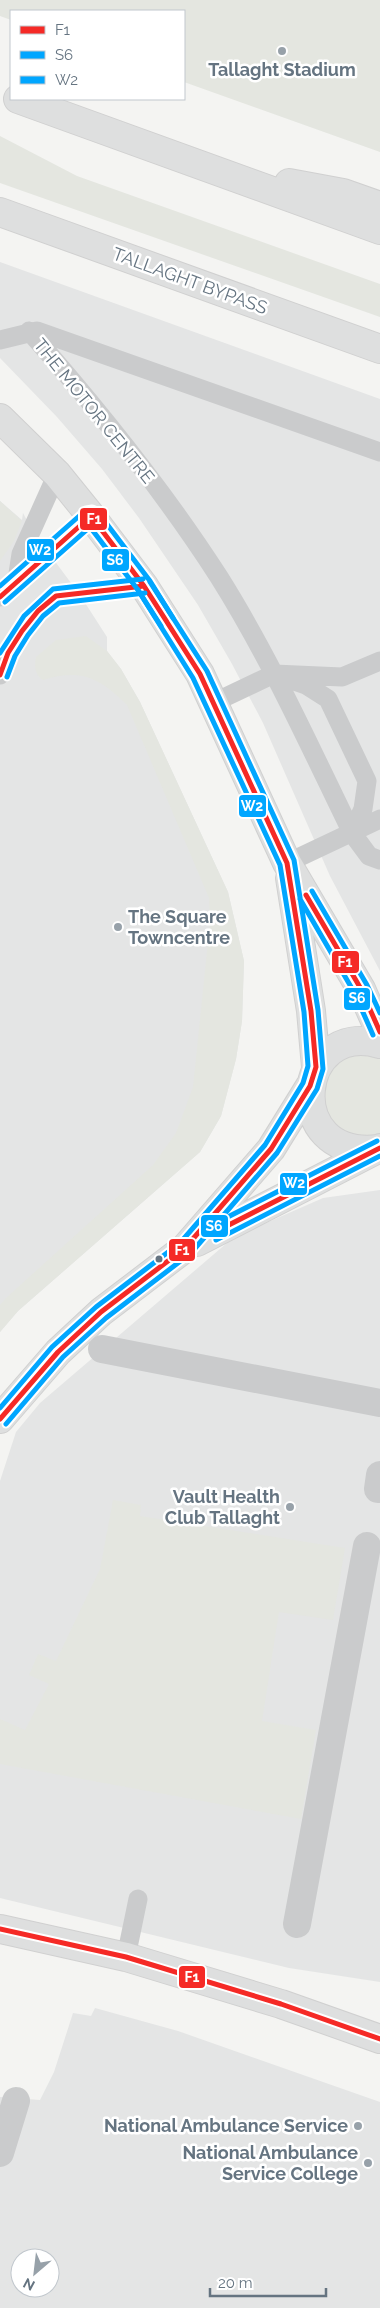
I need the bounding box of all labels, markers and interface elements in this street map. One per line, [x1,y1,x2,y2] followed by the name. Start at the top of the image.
[10,10,185,100] legend
[55,21,71,39] text: F1
[276,45,288,57] marker: Tallaght Stadium
[55,46,73,64] text: S6
[208,59,356,80] place label: Tallaght Stadium
[55,71,78,89] text: W2
[110,243,270,318] street label: TALLAGHT BYPASS
[30,334,159,487] street label: THE MOTOR CENTRE
[79,507,108,531] line badge: F1
[87,511,102,527] text: F1
[26,538,55,562] line badge: W2
[29,542,51,558] text: W2
[101,548,130,572] line badge: S6
[106,552,124,568] text: S6
[238,794,267,818] line badge: W2
[241,798,263,814] text: W2
[128,906,230,948] place label: The Square Towncentre
[112,921,124,933] marker: The Square Towncentre
[331,950,360,974] line badge: F1
[338,954,353,970] text: F1
[343,987,371,1011] line badge: S6
[348,990,366,1006] text: S6
[279,1172,308,1196] line badge: W2
[283,1175,305,1191] text: W2
[200,1214,229,1238] line badge: S6
[205,1218,223,1234] text: S6
[168,1238,196,1262] line badge: F1
[175,1242,190,1258] text: F1
[154,1254,164,1264] unlabelled marker
[165,1486,280,1528] place label: Vault Health Club Tallaght
[284,1501,296,1513] marker: Vault Health Club Tallaght
[178,1965,206,1989] line badge: F1
[185,1969,200,1985] text: F1
[104,2115,348,2136] place label: National Ambulance Service
[352,2120,364,2132] marker: National Ambulance Service
[182,2142,358,2184] place label: National Ambulance Service College
[362,2157,374,2169] marker: National Ambulance Service College
[10,2248,60,2298] north arrow
[210,2266,326,2298] scale bar
[218,2274,253,2292] text: 20 m
[20,2275,37,2294] text: N

